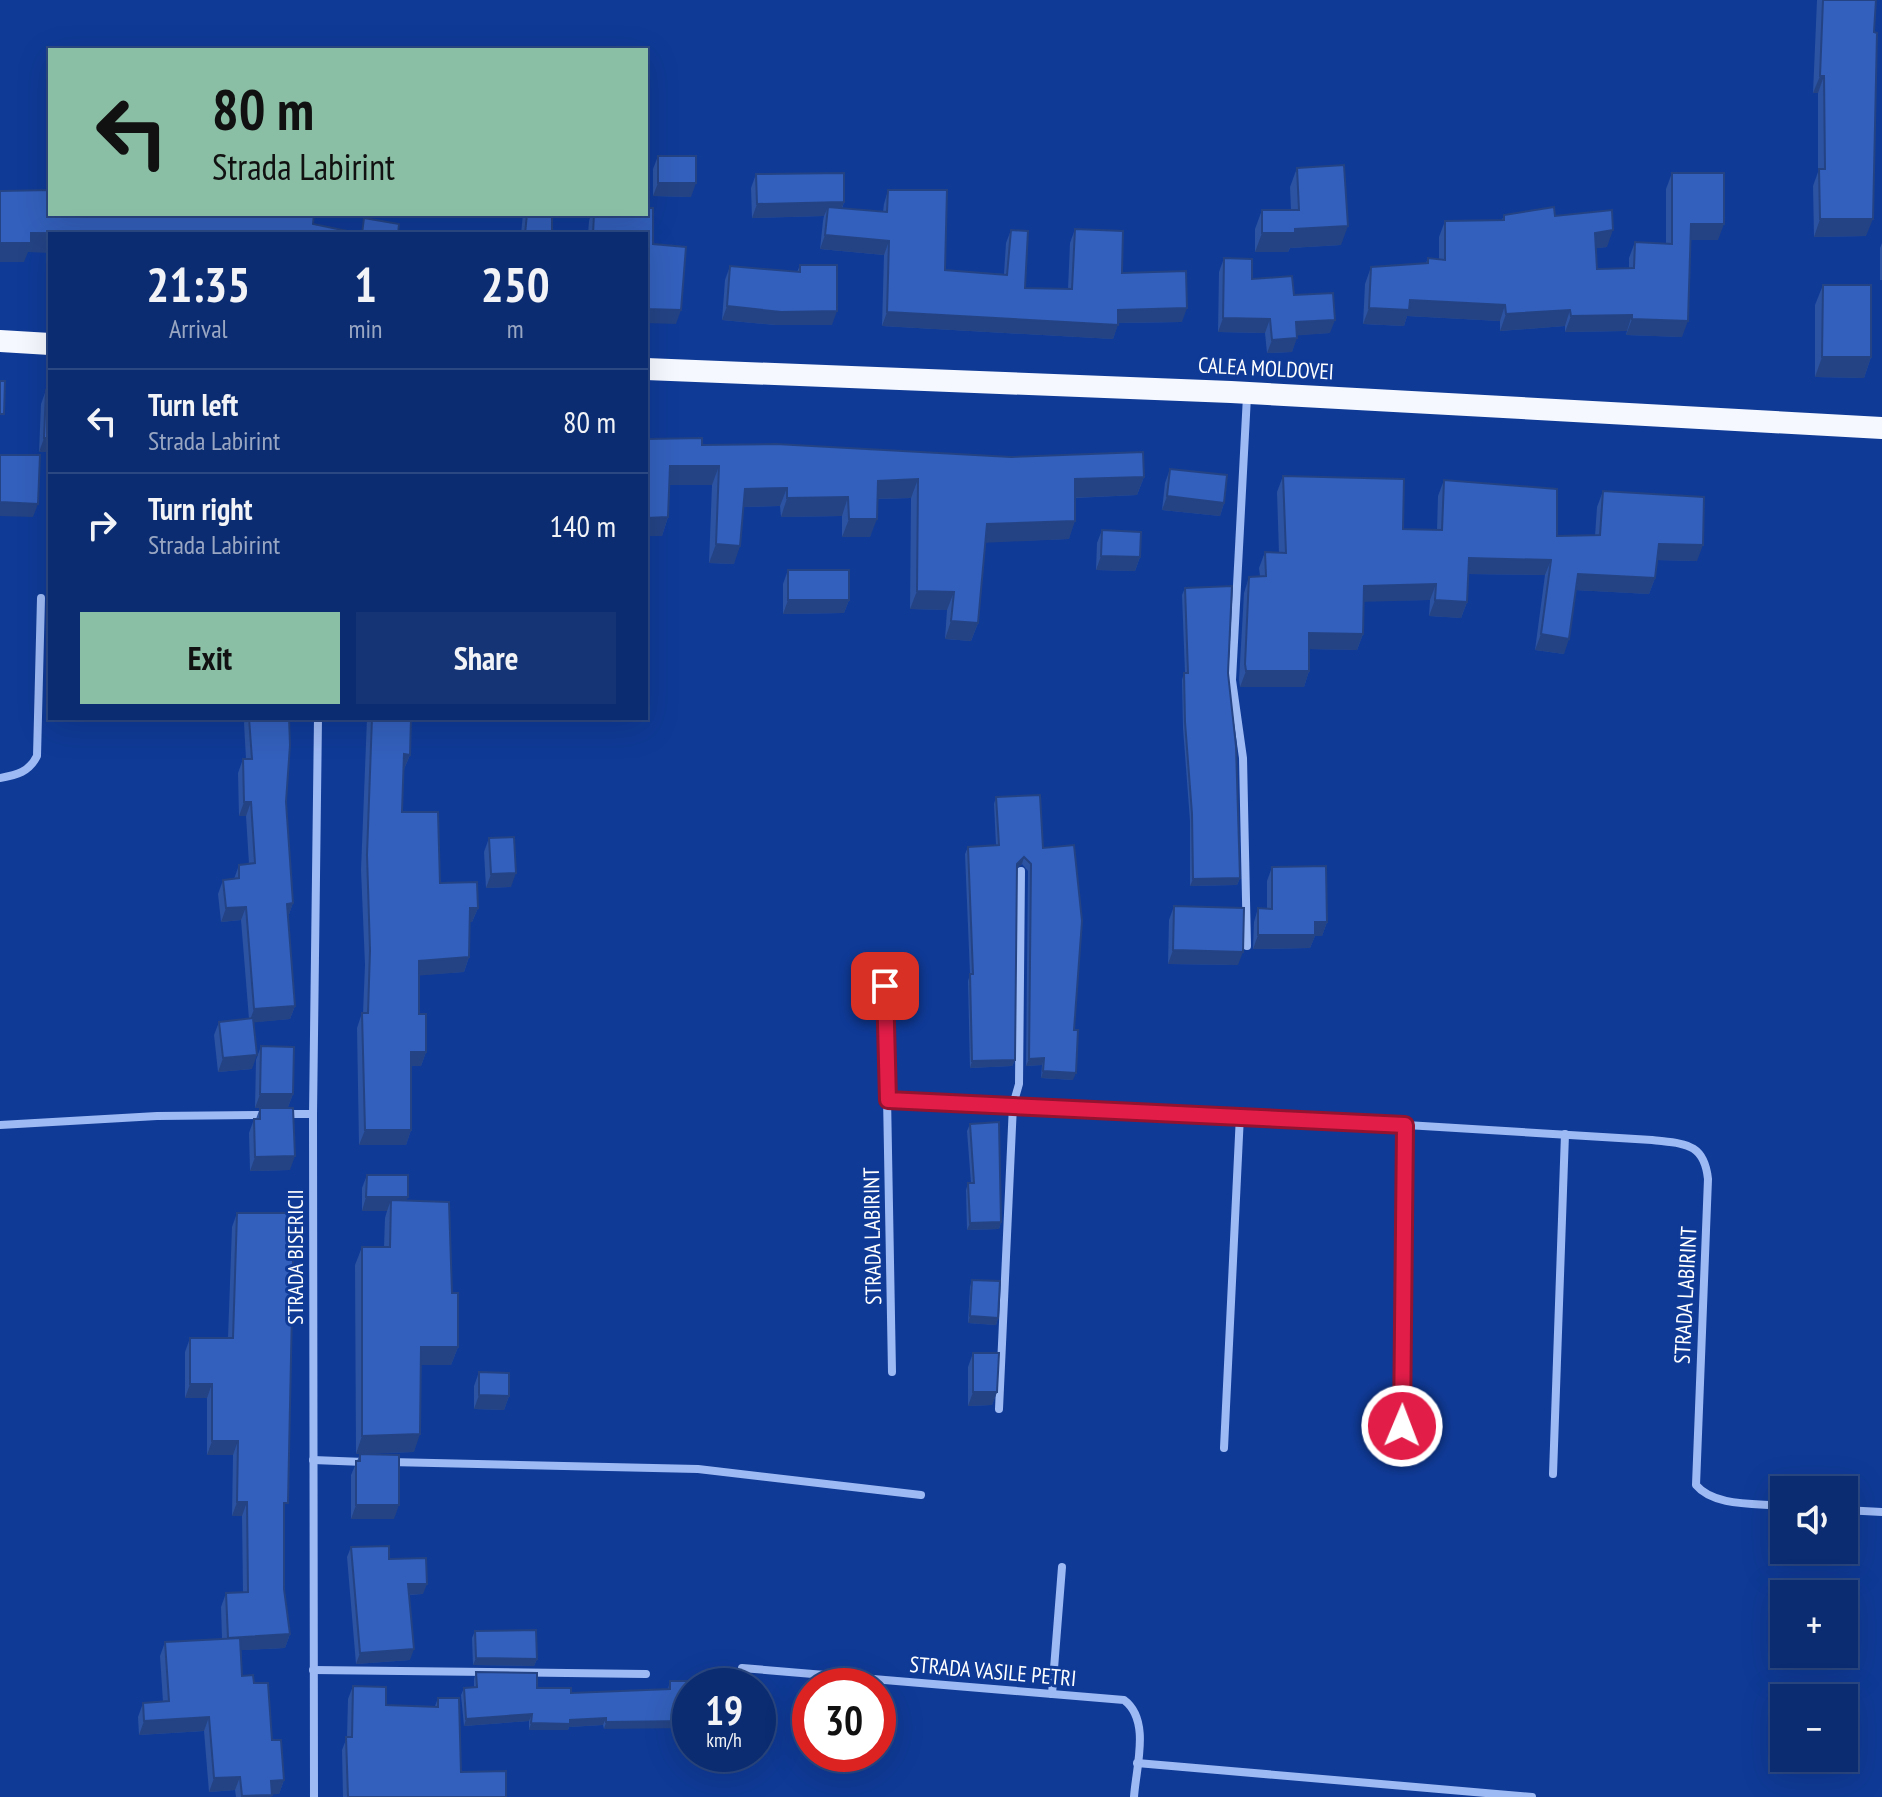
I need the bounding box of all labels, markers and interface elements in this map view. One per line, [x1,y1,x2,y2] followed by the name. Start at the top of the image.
[212,73,314,145] text: 80 m
[80,80,184,184] icon: left
[212,143,395,190] text: Strada Labirint
[146,253,250,315] text: 21:35
[354,253,377,315] text: 1
[481,253,550,315] text: 250
[169,312,228,345] text: Arrival
[348,312,382,345] text: min
[507,312,524,345] text: m
[1197,350,1335,386] street label: CALEA MOLDOVEI
[148,385,238,424] text: Turn left
[80,399,124,443] icon: left
[563,402,616,441] text: 80 m
[148,424,280,457] text: Strada Labirint
[148,489,252,528] text: Turn right
[80,503,124,547] icon: right
[550,506,616,545] text: 140 m
[148,528,280,561] text: Strada Labirint
[80,612,340,704] button: Exit
[356,612,616,704] button: Share
[851,952,919,1020] pin
[863,964,907,1008] icon: arrive
[857,1167,887,1305] street label: STRADA LABIRINT
[281,1189,309,1325] street label: STRADA BISERICII
[1667,1225,1703,1364] street label: STRADA LABIRINT
[1360,1384,1444,1468] position arrow
[1770,1476,1858,1772] map controls
[1770,1476,1858,1564] button: sound
[1770,1580,1858,1668] button: +
[909,1650,1077,1692] street label: STRADA VASILE PETRI
[792,1668,896,1772] speed limit sign: 30
[705,1684,743,1736] text: 19
[1770,1684,1858,1772] button: −
[706,1727,742,1753] text: km/h

